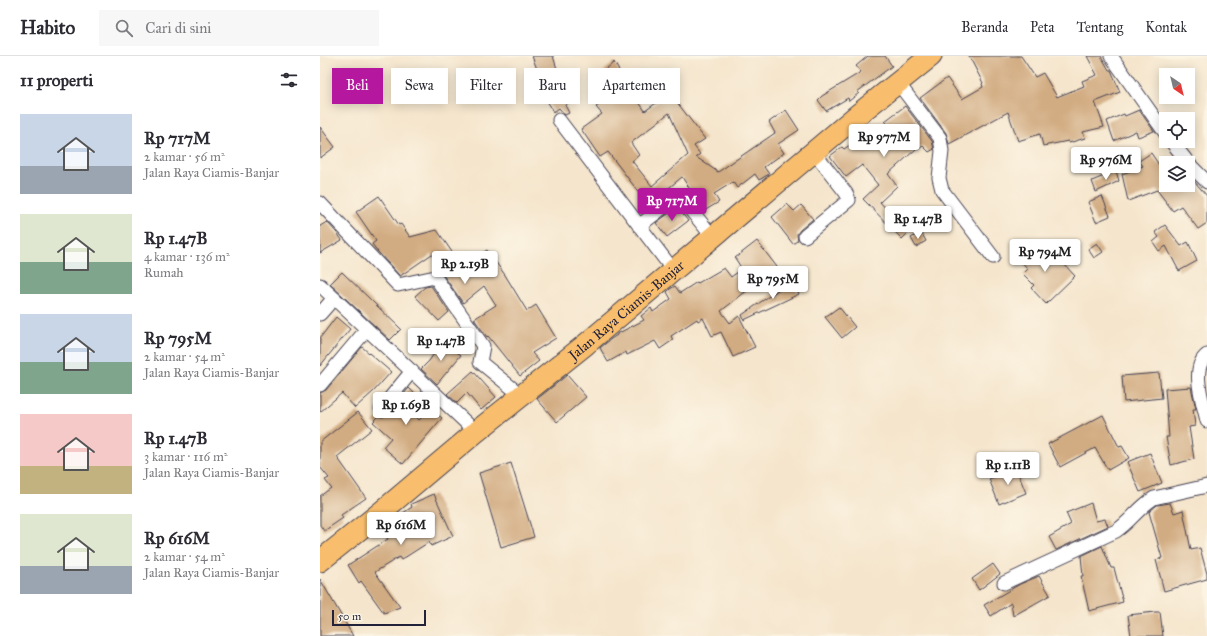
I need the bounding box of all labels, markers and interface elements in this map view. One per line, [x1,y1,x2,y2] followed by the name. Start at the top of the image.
[99,10,379,46] search box
[20,16,75,39] text: Habito
[113,17,135,39] icon: search
[145,19,211,37] text: Cari di sini
[961,19,1008,36] text: Beranda
[1030,19,1054,36] text: Peta
[1076,19,1123,36] text: Tentang
[1145,19,1187,36] text: Kontak
[332,68,383,104] chip: Beli
[391,68,448,104] chip: Sewa
[456,68,516,104] chip: Filter
[524,68,580,104] chip: Baru
[588,68,680,104] chip: Apartemen
[1159,68,1195,104] north arrow
[1159,68,1195,192] map controls
[278,69,300,91] icon: filters
[20,70,93,91] text: 11 properti
[1159,112,1195,148] button: locate
[847,124,921,158] pin: Rp 977M
[144,128,211,149] text: Rp 717M
[858,129,910,145] text: Rp 977M
[52,130,100,178] icon: home
[1069,147,1143,181] pin: Rp 976M
[144,149,225,165] text: 2 kamar · 56 m²
[1080,152,1132,168] text: Rp 976M
[1159,156,1195,192] button: layers
[144,165,279,181] text: Jalan Raya Ciamis-Banjar
[635,188,709,222] pin: Rp 717M
[647,193,697,209] text: Rp 717M
[877,206,959,240] pin: Rp 1.47B
[894,211,942,227] text: Rp 1.47B
[144,228,208,249] text: Rp 1.47B
[52,230,100,278] icon: home
[1008,239,1082,273] pin: Rp 794M
[1018,244,1072,260] text: Rp 794M
[144,249,230,265] text: 4 kamar · 136 m²
[424,251,506,285] pin: Rp 2.19B
[441,256,489,272] text: Rp 2.19B
[564,256,688,366] street label: Jalan Raya Ciamis-Banjar
[144,265,184,281] text: Rumah
[736,266,810,300] pin: Rp 795M
[747,271,799,287] text: Rp 795M
[144,328,212,349] text: Rp 795M
[400,328,482,362] pin: Rp 1.47B
[52,330,100,378] icon: home
[417,333,465,349] text: Rp 1.47B
[144,349,225,365] text: 2 kamar · 54 m²
[144,365,279,381] text: Jalan Raya Ciamis-Banjar
[365,392,447,426] pin: Rp 1.69B
[382,397,430,413] text: Rp 1.69B
[144,428,208,449] text: Rp 1.47B
[52,430,100,478] icon: home
[144,449,228,465] text: 3 kamar · 116 m²
[967,452,1049,486] pin: Rp 1.11B
[985,457,1031,473] text: Rp 1.11B
[144,465,279,481] text: Jalan Raya Ciamis-Banjar
[364,512,438,546] pin: Rp 616M
[376,517,426,533] text: Rp 616M
[144,528,210,549] text: Rp 616M
[52,530,100,578] icon: home
[144,549,225,565] text: 2 kamar · 54 m²
[144,565,279,581] text: Jalan Raya Ciamis-Banjar
[332,608,426,627] scale bar
[338,610,361,623] text: 50 m

